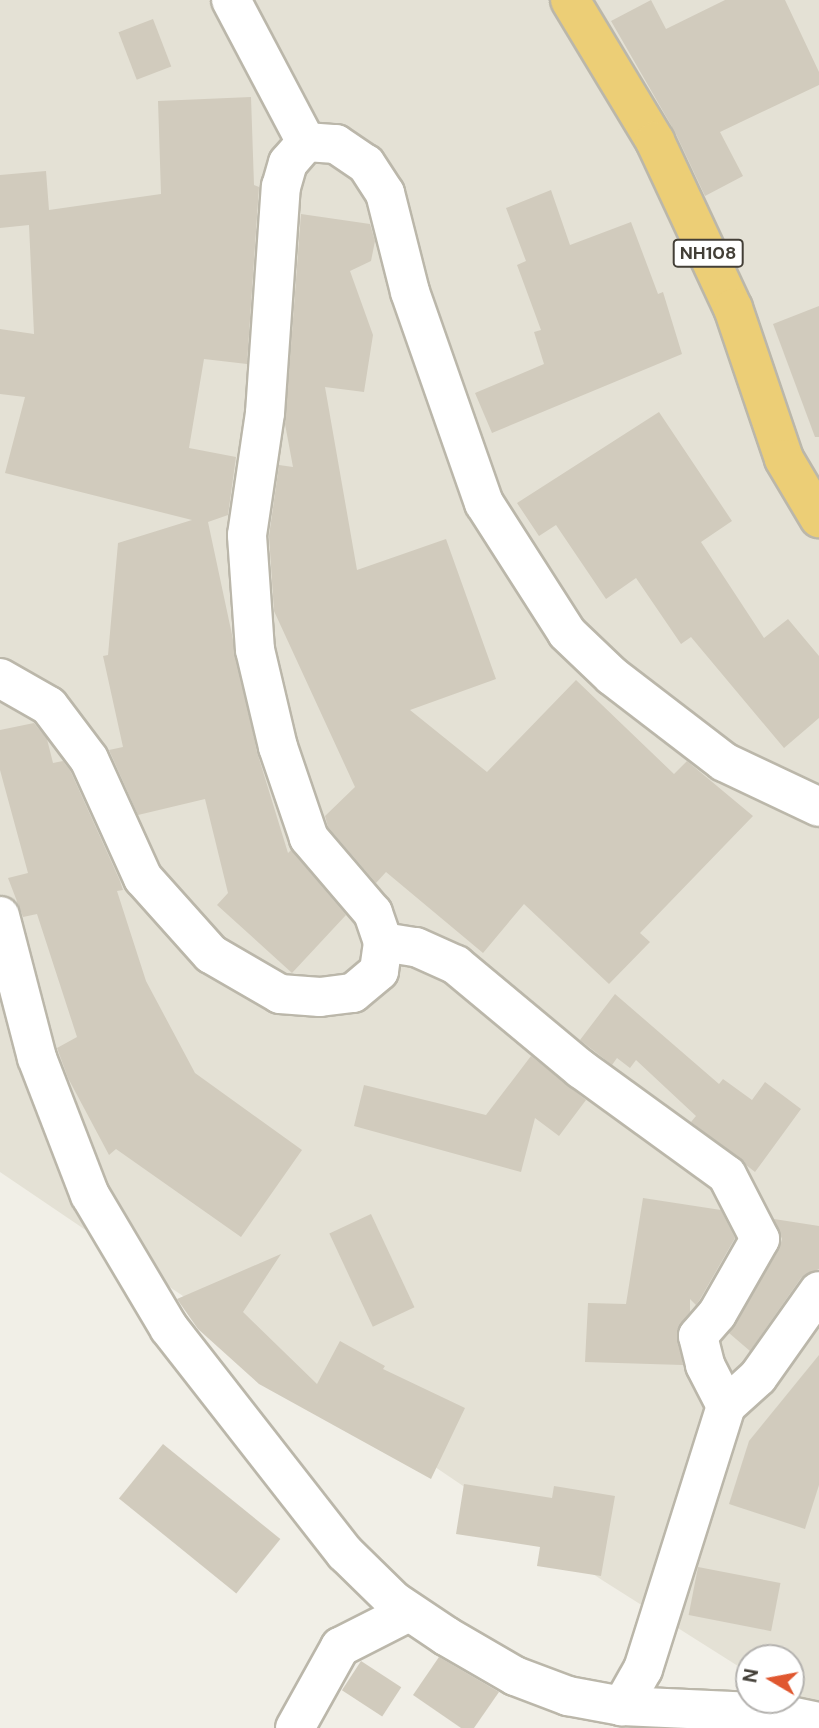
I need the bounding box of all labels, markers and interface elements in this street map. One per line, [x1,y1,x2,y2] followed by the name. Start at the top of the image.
[671,239,745,268] road number: NH108
[735,1644,805,1714] north arrow
[737,1667,764,1685] text: N

